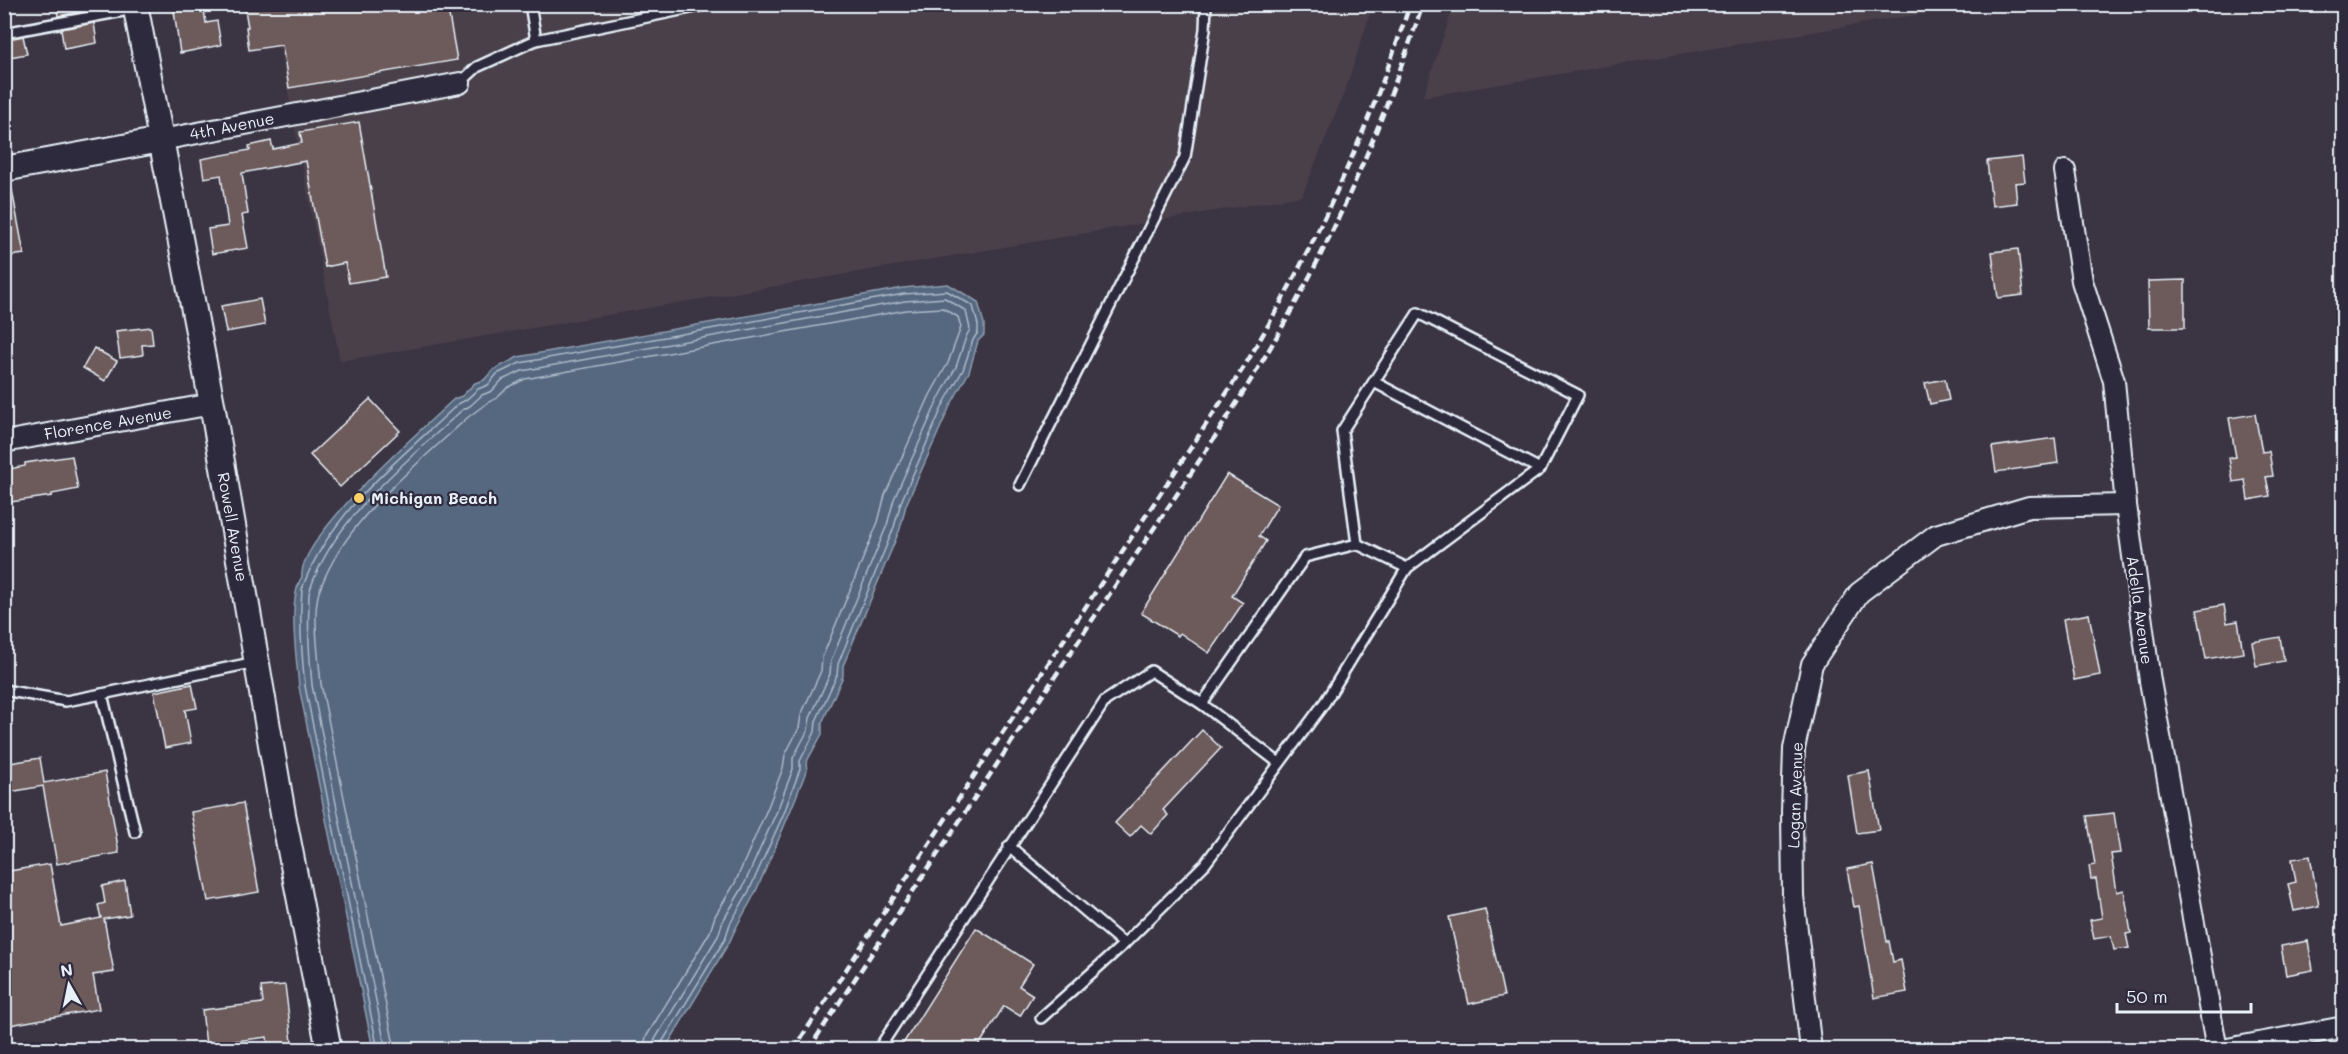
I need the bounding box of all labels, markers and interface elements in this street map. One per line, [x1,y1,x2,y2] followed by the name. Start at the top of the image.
[188,107,276,144] street label: 4th Avenue
[43,401,173,444] street label: Florence Avenue
[214,471,253,583] street label: Rowell Avenue
[371,487,497,508] place label: Michigan Beach
[352,491,366,505] marker: Michigan Beach
[2122,554,2159,666] street label: Adella Avenue
[1782,741,1807,849] street label: Logan Avenue
[39,955,99,1015] north arrow
[59,958,74,981] text: N
[2117,976,2250,1014] scale bar
[2126,984,2168,1008] text: 50 m

